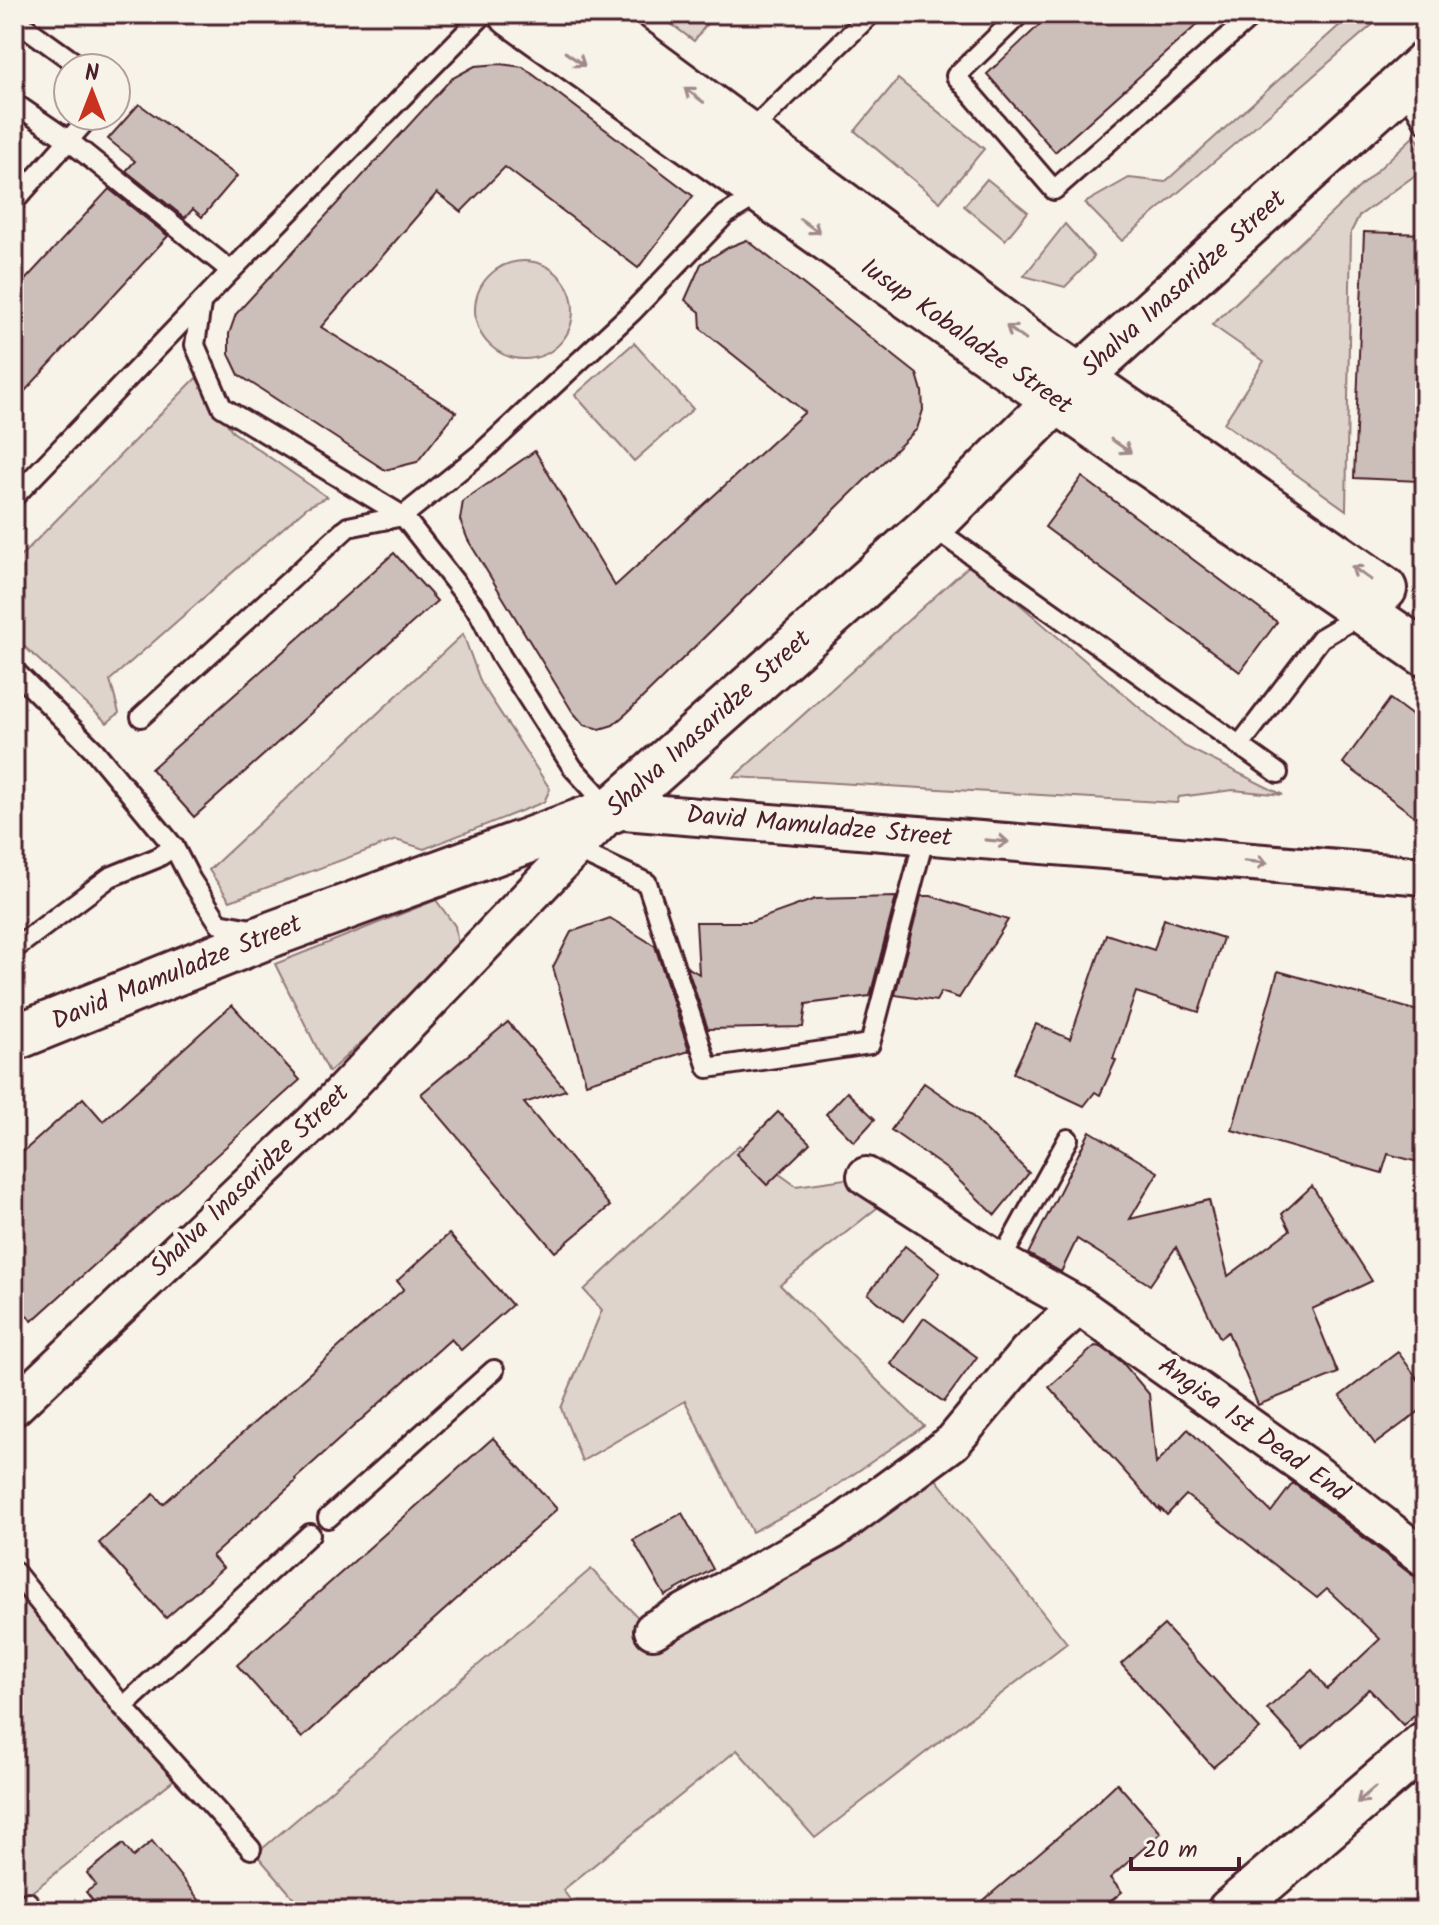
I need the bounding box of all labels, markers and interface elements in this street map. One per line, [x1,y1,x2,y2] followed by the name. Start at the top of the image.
[564,51,586,67] one-way arrow
[52,52,132,132] north arrow
[85,57,99,92] text: N
[684,87,706,103] one-way arrow
[1072,179,1297,388] street label: Shalva Inasaridze Street
[799,217,820,234] one-way arrow
[851,248,1082,427] street label: Iusup Kobaladze Street
[1006,324,1027,341] one-way arrow
[1110,438,1132,454] one-way arrow
[1351,565,1373,581] one-way arrow
[597,619,822,828] street label: Shalva Inasaridze Street
[684,794,954,860] street label: David Mamuladze Street
[983,834,1010,849] one-way arrow
[1242,855,1269,870] one-way arrow
[46,903,309,1042] street label: David Mamuladze Street
[140,1073,360,1288] street label: Shalva Inasaridze Street
[1149,1346,1358,1515] street label: Angisa 1st Dead End
[1356,1786,1376,1804] one-way arrow
[1131,1821,1239,1871] scale bar
[1143,1831,1198,1870] text: 20 m

